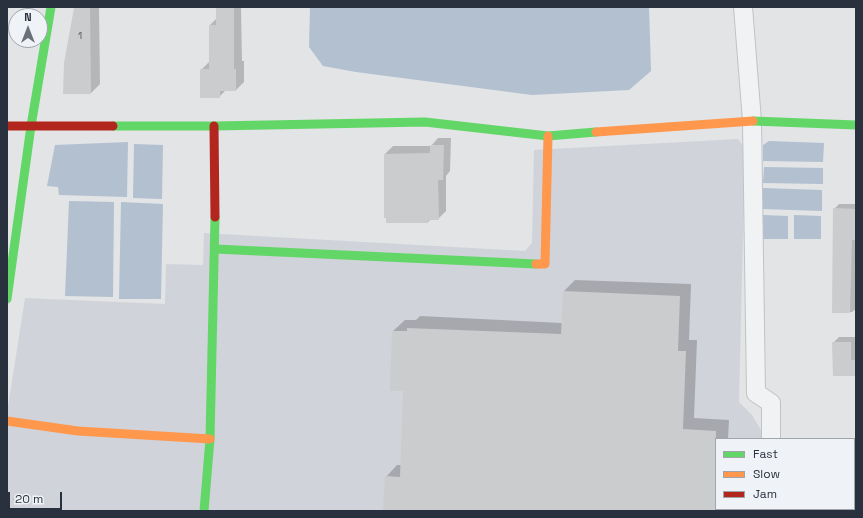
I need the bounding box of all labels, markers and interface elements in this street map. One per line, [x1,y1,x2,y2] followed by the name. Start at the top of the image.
[8,8,48,48] north arrow
[24,10,32,24] text: N
[78,30,82,42] house number: 1
[715,438,855,510] legend
[753,446,778,462] text: Fast
[753,466,780,482] text: Slow
[10,484,64,510] scale bar
[753,486,777,502] text: Jam
[15,491,43,507] text: 20 m

